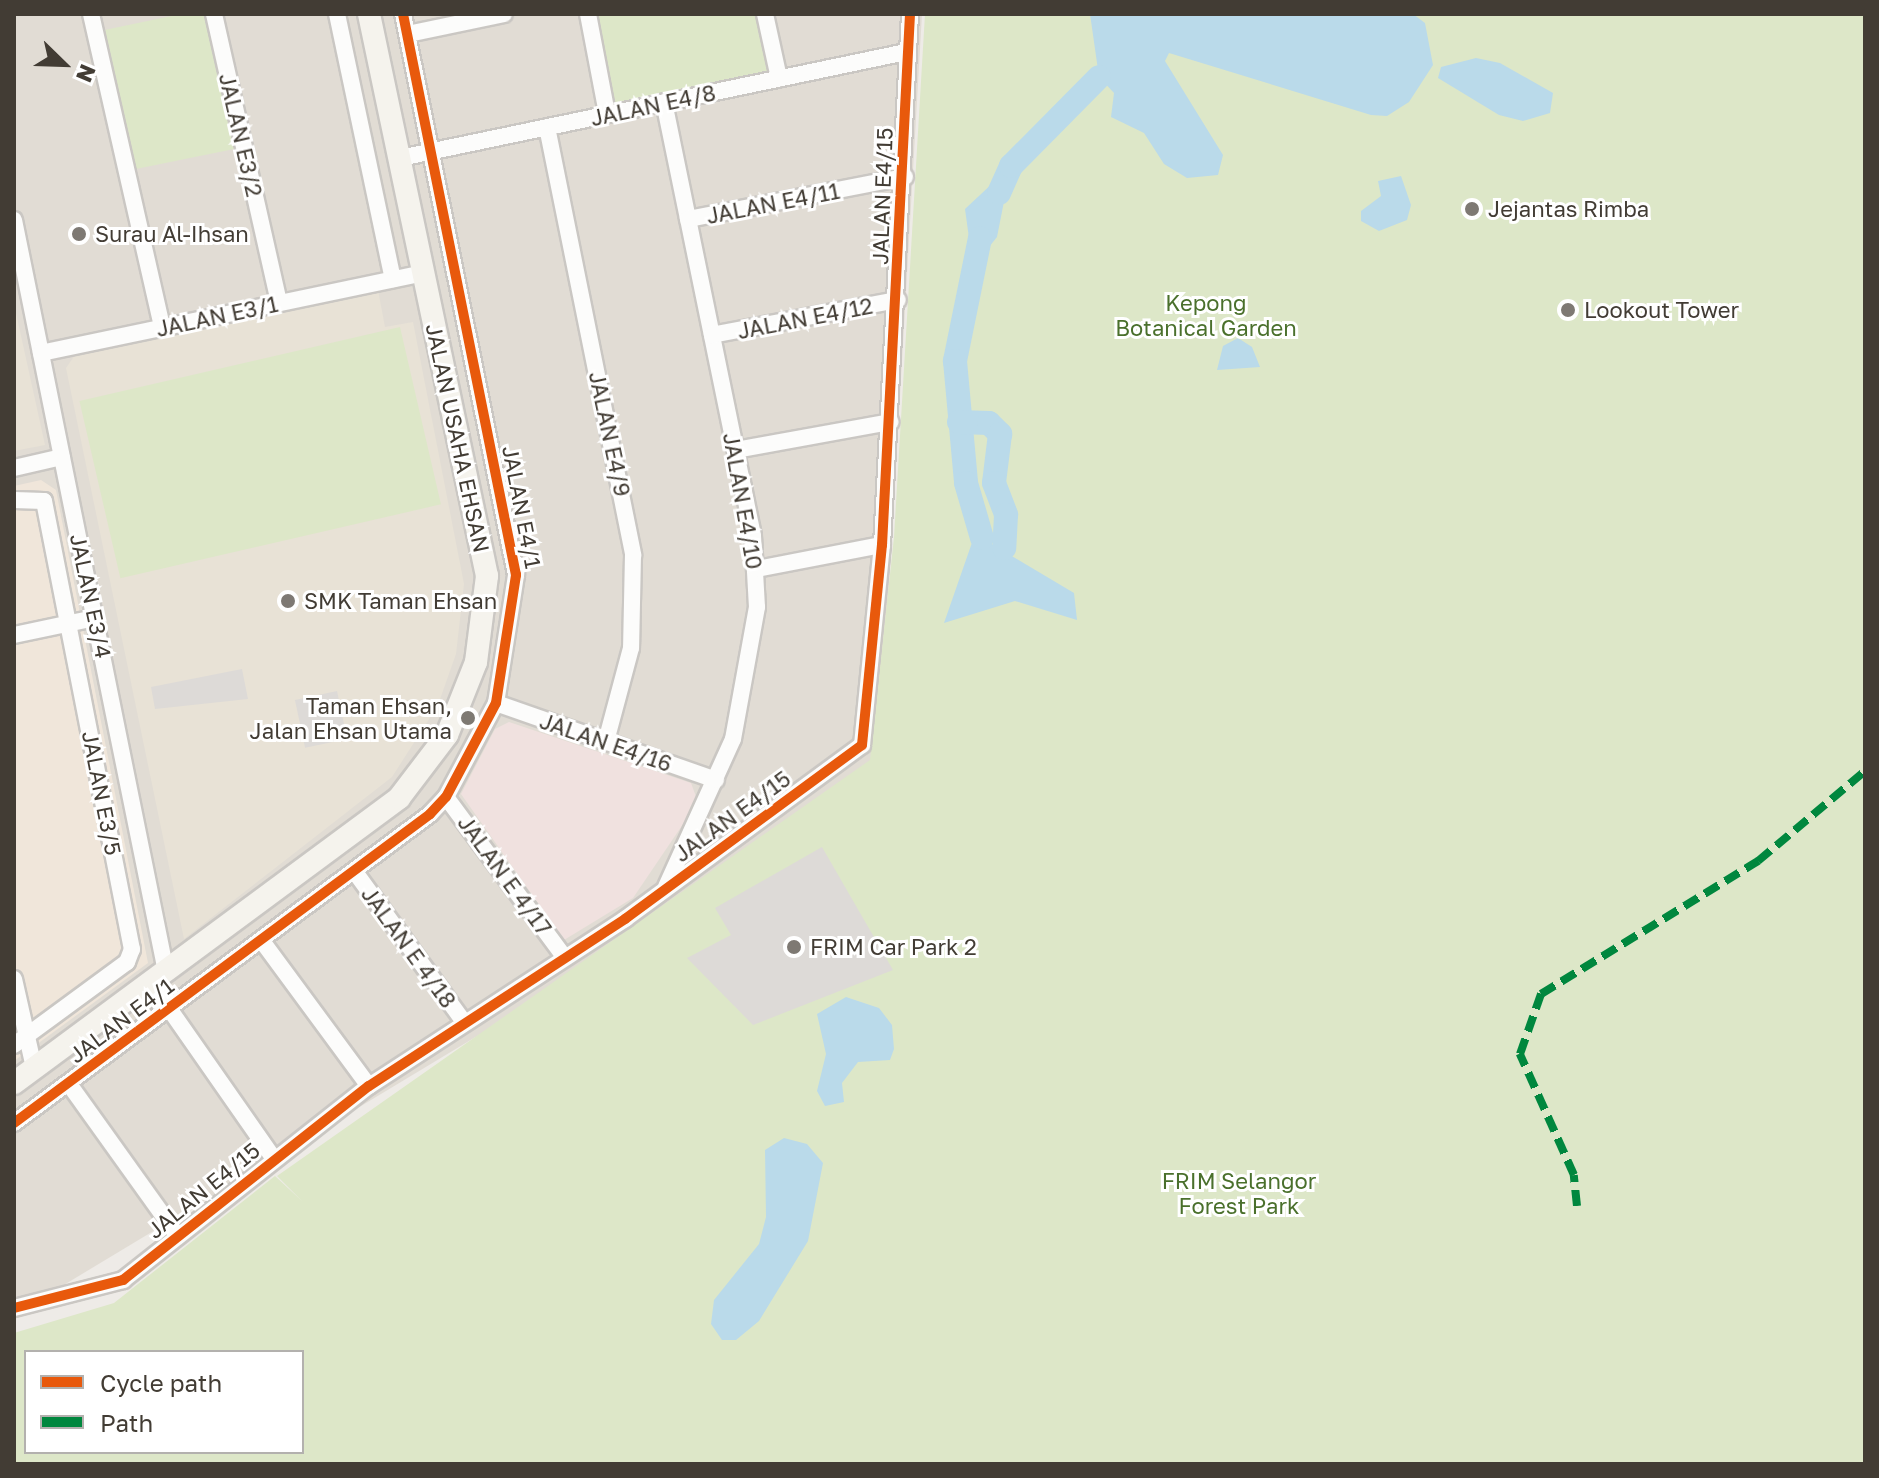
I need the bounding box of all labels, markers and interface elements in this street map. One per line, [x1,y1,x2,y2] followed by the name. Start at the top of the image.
[24,24,104,104] north arrow
[71,61,102,87] text: N
[214,71,268,199] street label: JALAN E3/2
[588,79,718,131] street label: JALAN E4/8
[866,127,898,265] street label: JALAN E4/15
[704,177,842,229] street label: JALAN E4/11
[1488,196,1649,222] place label: Jejantas Rimba
[1463,200,1481,218] marker: Jejantas Rimba
[95,221,249,247] place label: Surau Al-Ihsan
[70,225,88,243] marker: Surau Al-Ihsan
[1115,289,1297,340] park label: Kepong Botanical Garden
[154,290,280,342] street label: JALAN E3/1
[735,292,875,344] street label: JALAN E4/12
[1584,297,1739,323] place label: Lookout Tower
[1559,301,1577,319] marker: Lookout Tower
[421,321,495,555] street label: JALAN USAHA EHSAN
[584,369,636,499] street label: JALAN E4/9
[718,431,768,571] street label: JALAN E4/10
[497,443,547,571] street label: JALAN E4/1
[65,531,117,661] street label: JALAN E3/4
[304,588,497,614] place label: SMK Taman Ehsan
[279,592,297,610] marker: SMK Taman Ehsan
[250,692,452,744] place label: Taman Ehsan, Jalan Ehsan Utama
[537,707,675,777] street label: JALAN E4/16
[459,709,477,727] marker: Taman Ehsan, Jalan Ehsan Utama
[77,729,127,857] street label: JALAN E3/5
[669,765,795,867] street label: JALAN E4/15
[453,810,557,940] street label: JALAN E 4/17
[356,881,462,1013] street label: JALAN E 4/18
[810,934,977,960] place label: FRIM Car Park 2
[785,938,803,956] marker: FRIM Car Park 2
[63,972,179,1068] street label: JALAN E4/1
[141,1137,265,1243] street label: JALAN E4/15
[1162,1167,1316,1218] park label: FRIM Selangor Forest Park
[24,1350,304,1454] legend
[100,1368,222,1397] text: Cycle path
[100,1408,153,1437] text: Path

